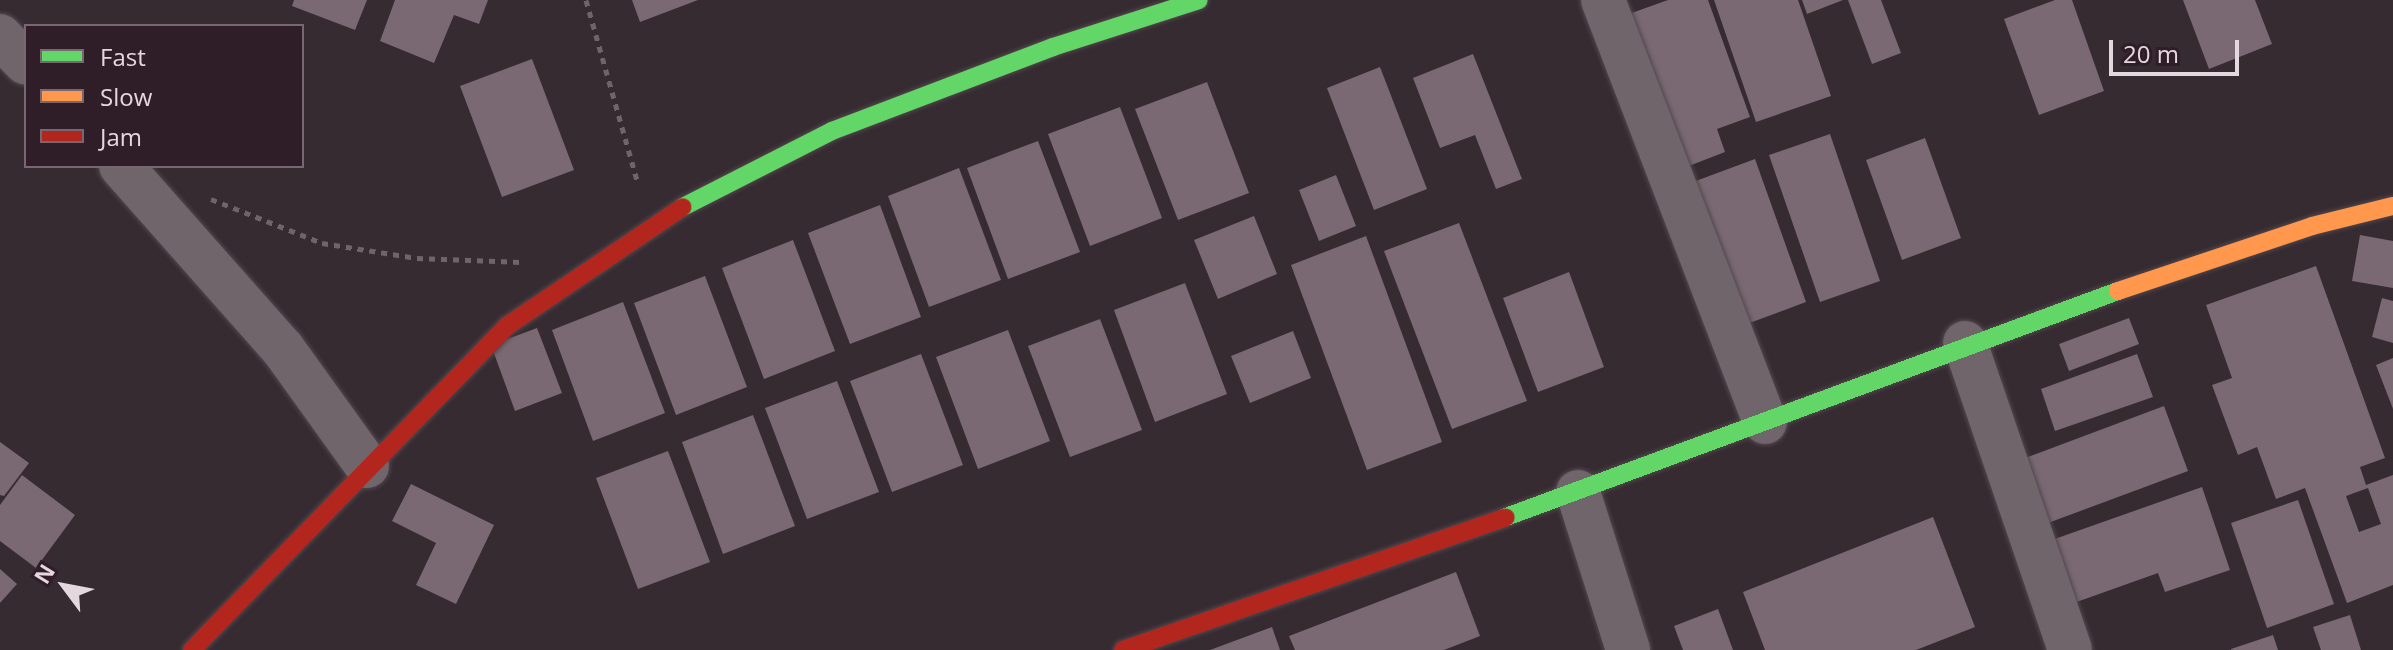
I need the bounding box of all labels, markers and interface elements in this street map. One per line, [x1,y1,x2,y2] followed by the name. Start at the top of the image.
[24,24,304,168] legend
[2113,24,2243,74] scale bar
[2123,37,2179,70] text: 20 m
[100,40,146,73] text: Fast
[100,80,152,113] text: Slow
[100,120,142,153] text: Jam
[24,546,104,626] north arrow
[26,558,61,589] text: N

